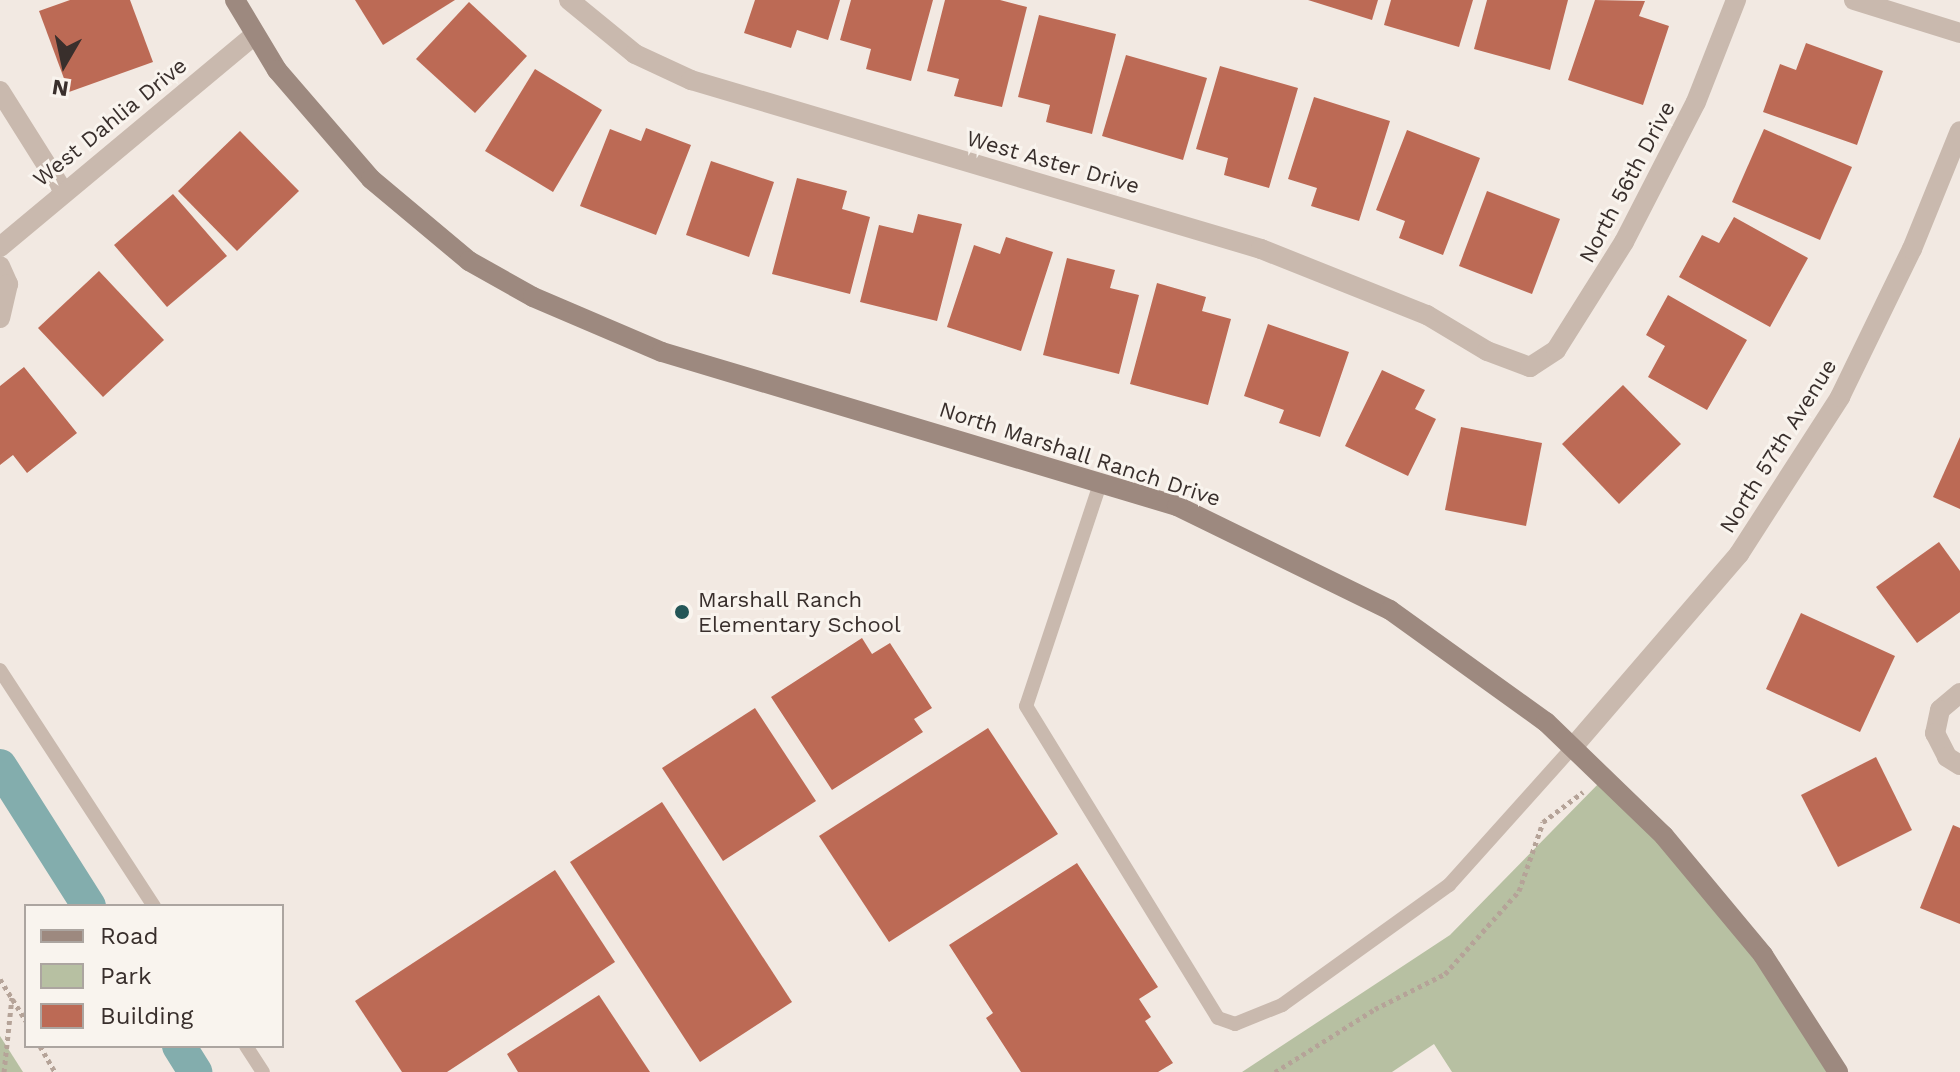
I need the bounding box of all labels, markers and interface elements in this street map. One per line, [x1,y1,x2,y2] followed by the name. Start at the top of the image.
[24,24,104,104] north arrow
[28,52,192,192] street label: West Dahlia Drive
[50,75,70,102] text: N
[1573,97,1681,267] street label: North 56th Drive
[963,124,1143,200] street label: West Aster Drive
[1714,354,1842,538] street label: North 57th Avenue
[936,396,1224,512] street label: North Marshall Ranch Drive
[698,586,901,638] place label: Marshall Ranch Elementary School
[673,603,691,621] marker: Marshall Ranch Elementary School
[24,904,284,1048] legend
[100,922,159,950] text: Road
[100,962,152,990] text: Park
[100,1002,193,1030] text: Building

